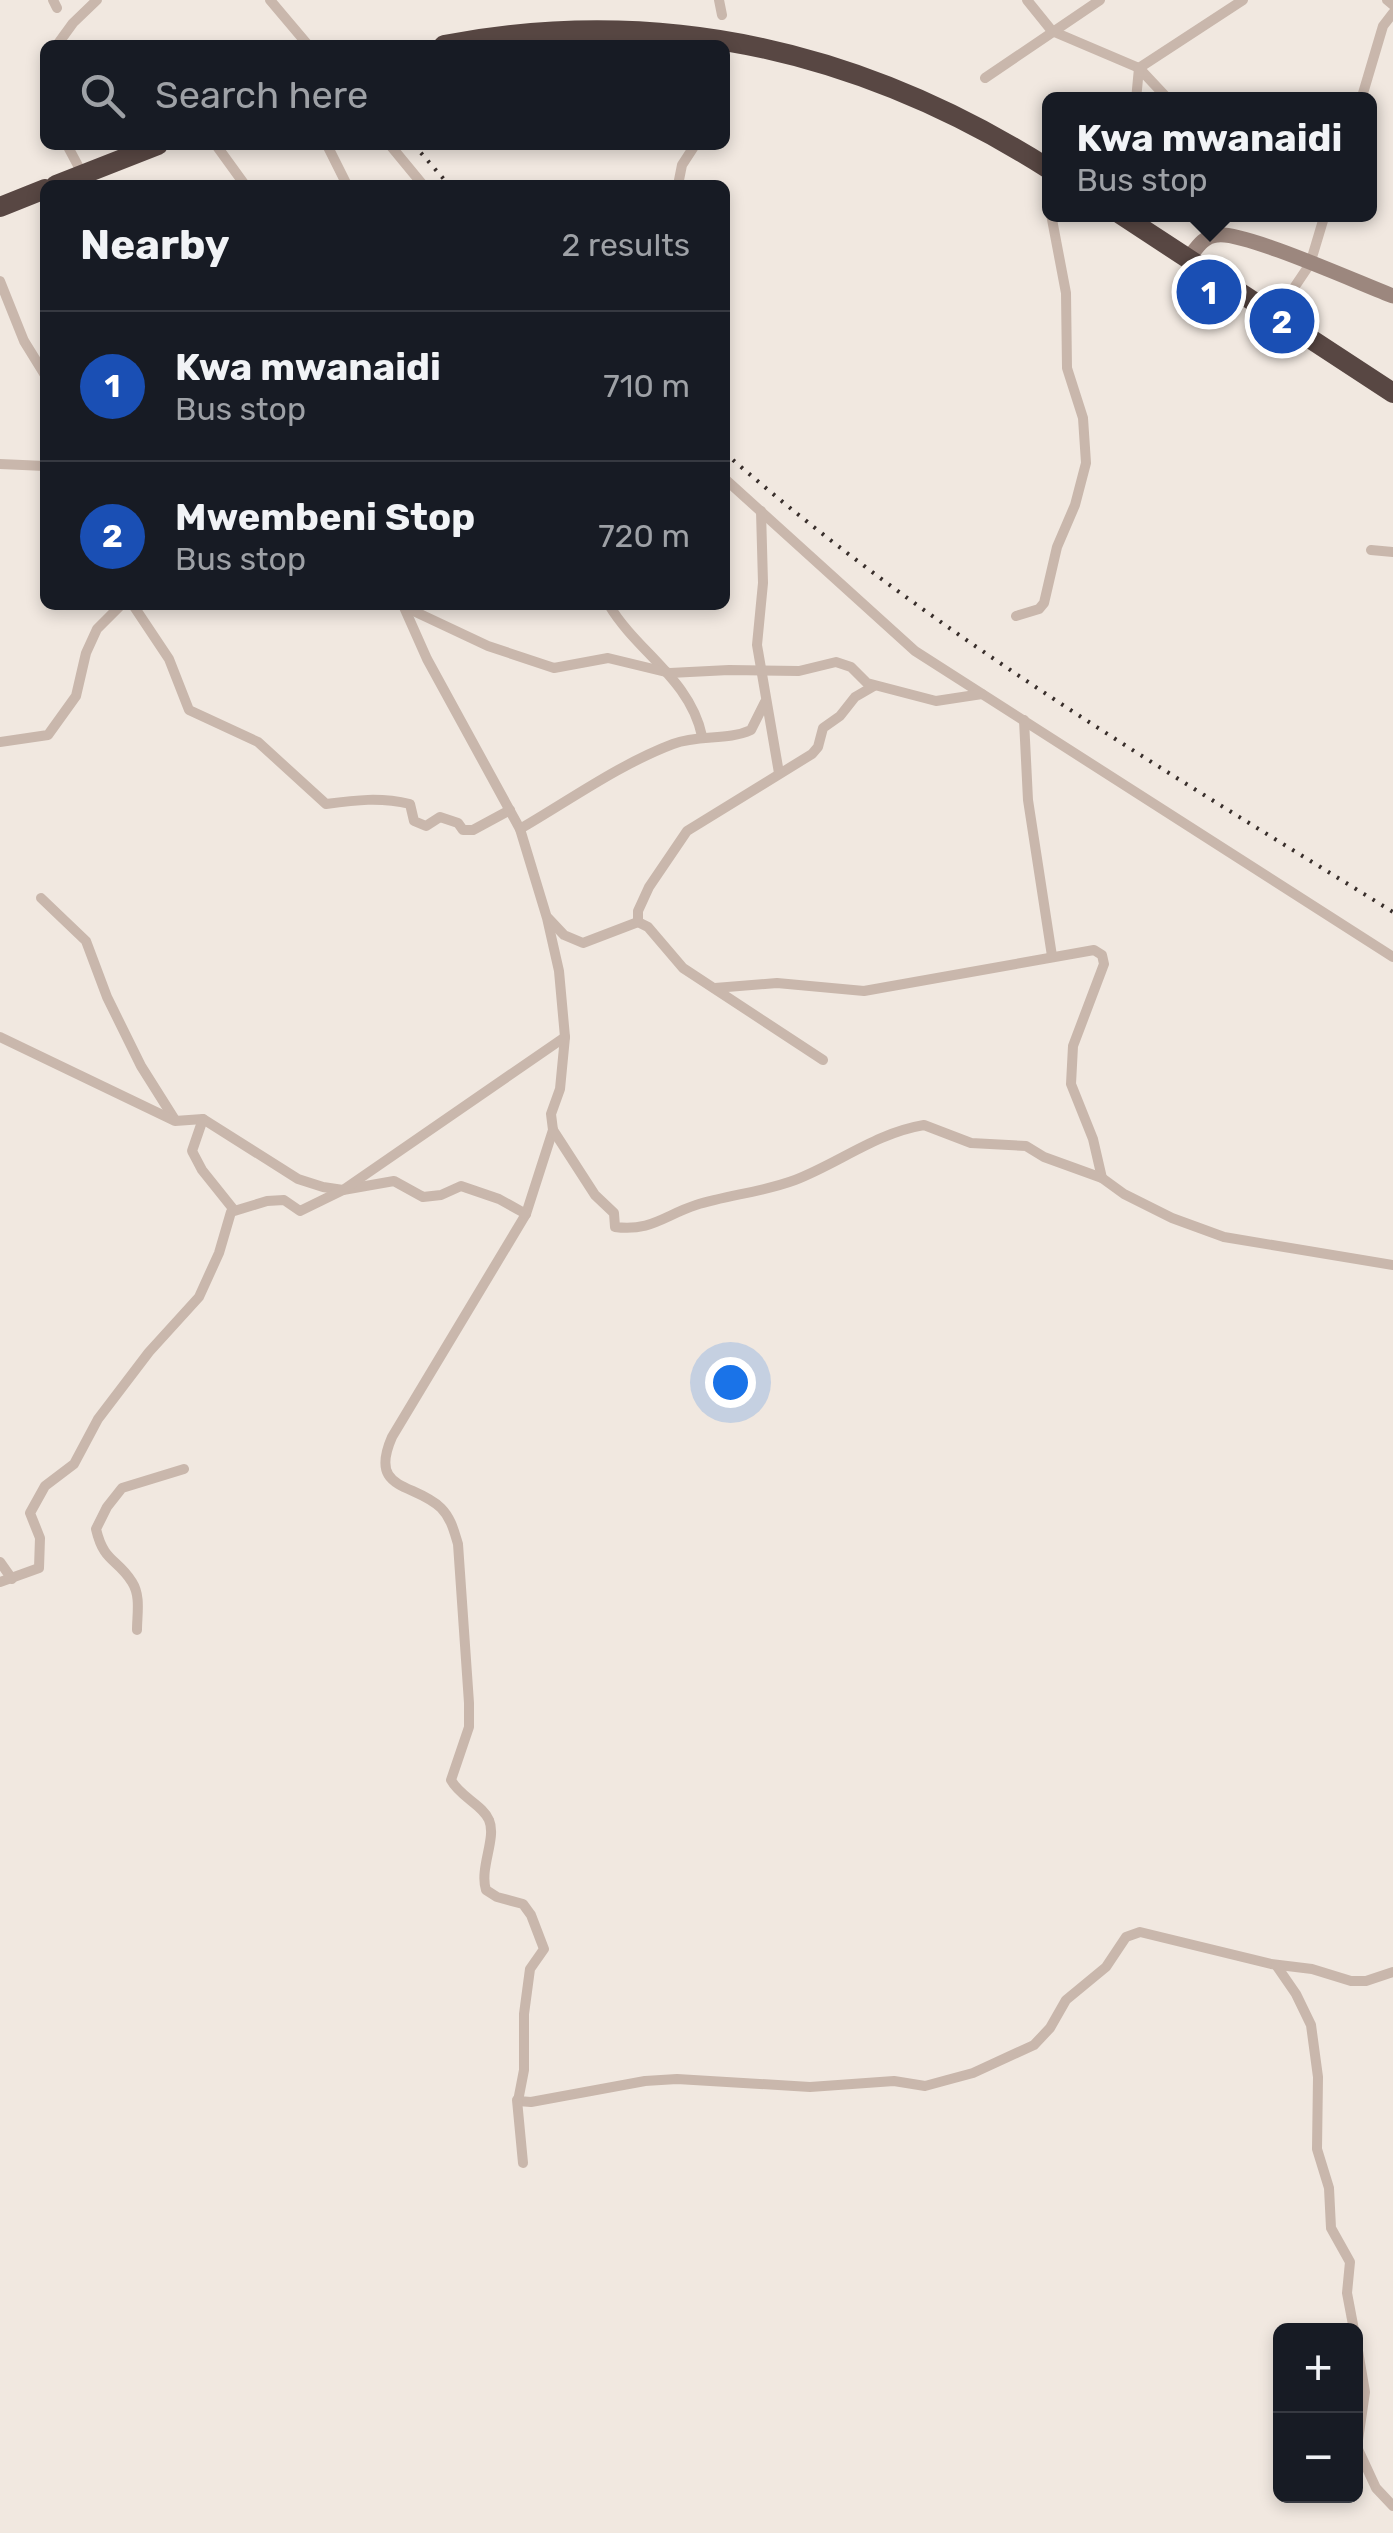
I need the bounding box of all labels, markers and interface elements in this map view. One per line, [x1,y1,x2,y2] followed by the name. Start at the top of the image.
[40,40,730,150] search box
[75,68,130,123] icon: search
[155,72,368,118] text: Search here
[1042,92,1377,222] popup
[1077,115,1342,161] text: Kwa mwanaidi
[1077,161,1208,199] text: Bus stop
[80,220,230,270] text: Nearby
[561,226,690,264] text: 2 results
[1176,254,1242,330] pin: 1
[1250,284,1314,358] pin: 2
[175,344,441,390] text: Kwa mwanaidi
[105,367,120,405] text: 1
[603,367,690,405] text: 710 m
[175,390,306,428] text: Bus stop
[175,494,475,540] text: Mwembeni Stop
[102,517,123,555] text: 2
[598,517,690,555] text: 720 m
[175,540,306,578] text: Bus stop
[705,1357,756,1408] your location
[1273,2323,1363,2503] map controls
[1273,2323,1363,2413] button: +
[1273,2413,1363,2503] button: −

